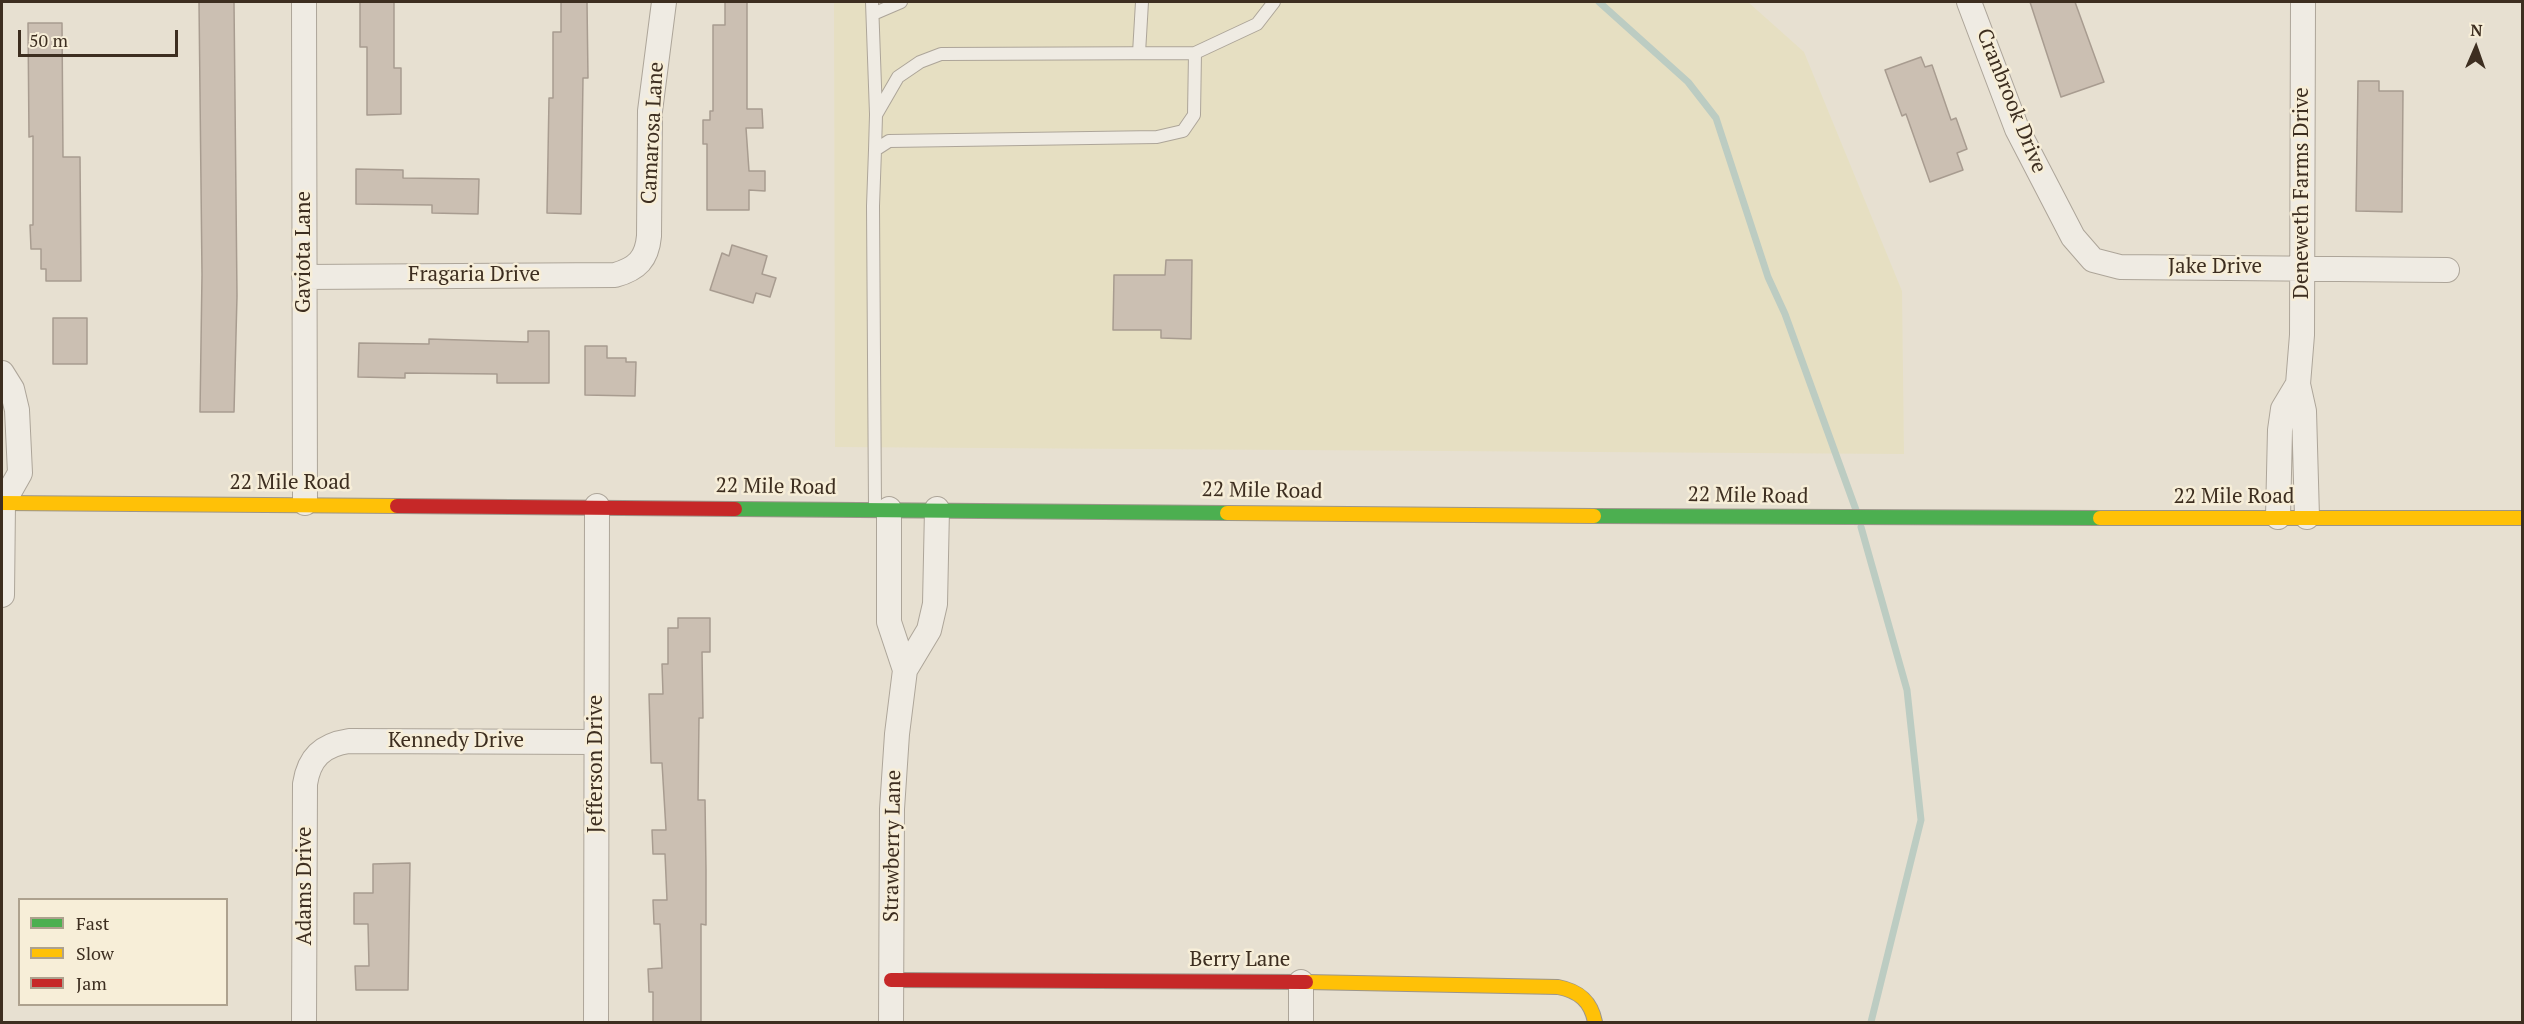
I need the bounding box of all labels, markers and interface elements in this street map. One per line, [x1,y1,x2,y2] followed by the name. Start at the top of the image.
[21,18,182,56] scale bar
[2446,18,2506,78] north arrow
[2470,19,2483,41] text: N
[1971,25,2051,177] street label: Cranbrook Drive
[29,28,68,52] text: 50 m
[637,61,669,205] street label: Camarosa Lane
[2289,87,2315,299] street label: Deneweth Farms Drive
[291,191,317,313] street label: Gaviota Lane
[2168,254,2262,280] street label: Jake Drive
[408,262,540,288] street label: Fragaria Drive
[230,470,350,496] street label: 22 Mile Road
[715,473,837,501] street label: 22 Mile Road
[1201,477,1323,505] street label: 22 Mile Road
[1687,482,1809,510] street label: 22 Mile Road
[2174,484,2294,510] street label: 22 Mile Road
[583,695,609,833] street label: Jefferson Drive
[388,728,524,754] street label: Kennedy Drive
[879,770,907,922] street label: Strawberry Lane
[292,826,318,946] street label: Adams Drive
[18,898,228,1006] legend
[76,911,109,935] text: Fast
[76,941,114,965] text: Slow
[1190,947,1290,973] street label: Berry Lane
[76,971,107,995] text: Jam

